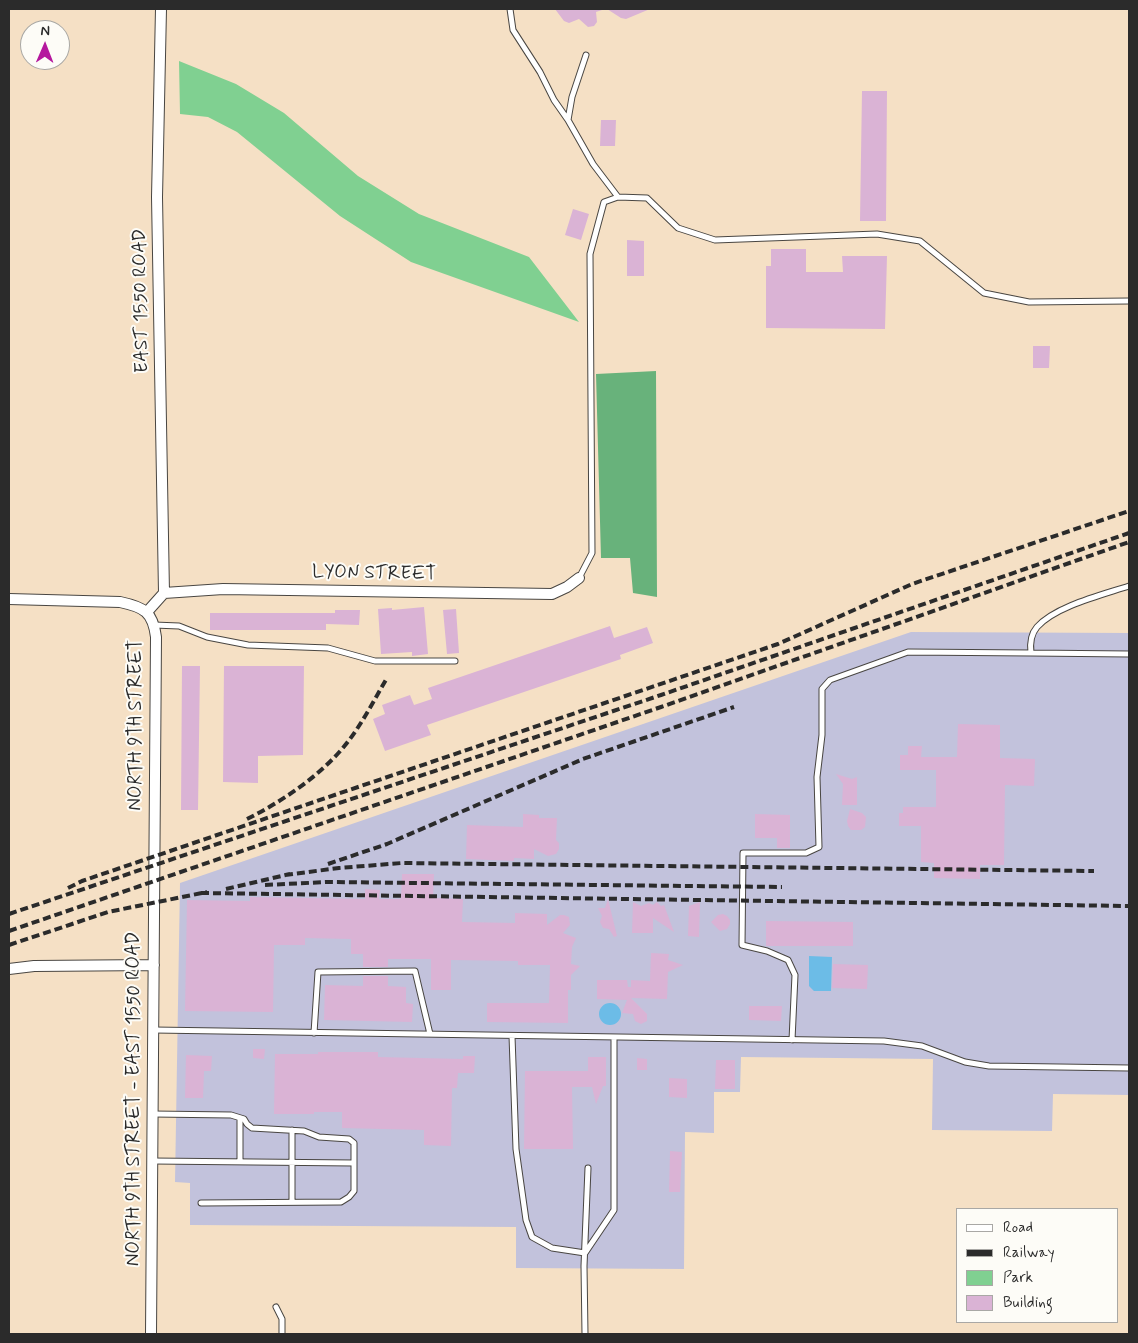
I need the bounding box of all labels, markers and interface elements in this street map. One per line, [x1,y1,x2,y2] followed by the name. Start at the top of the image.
[20,20,70,70] north arrow
[40,22,50,40] text: N
[129,229,155,373] street label: EAST 1550 ROAD
[312,562,436,586] street label: LYON STREET
[126,639,148,811] street label: NORTH 9TH STREET
[124,932,146,1266] street label: NORTH 9TH STREET - EAST 1550 ROAD
[956,1208,1118,1323] legend
[1003,1218,1033,1238] text: Road
[1003,1243,1055,1263] text: Railway
[1003,1268,1033,1288] text: Park
[1003,1293,1053,1313] text: Building

